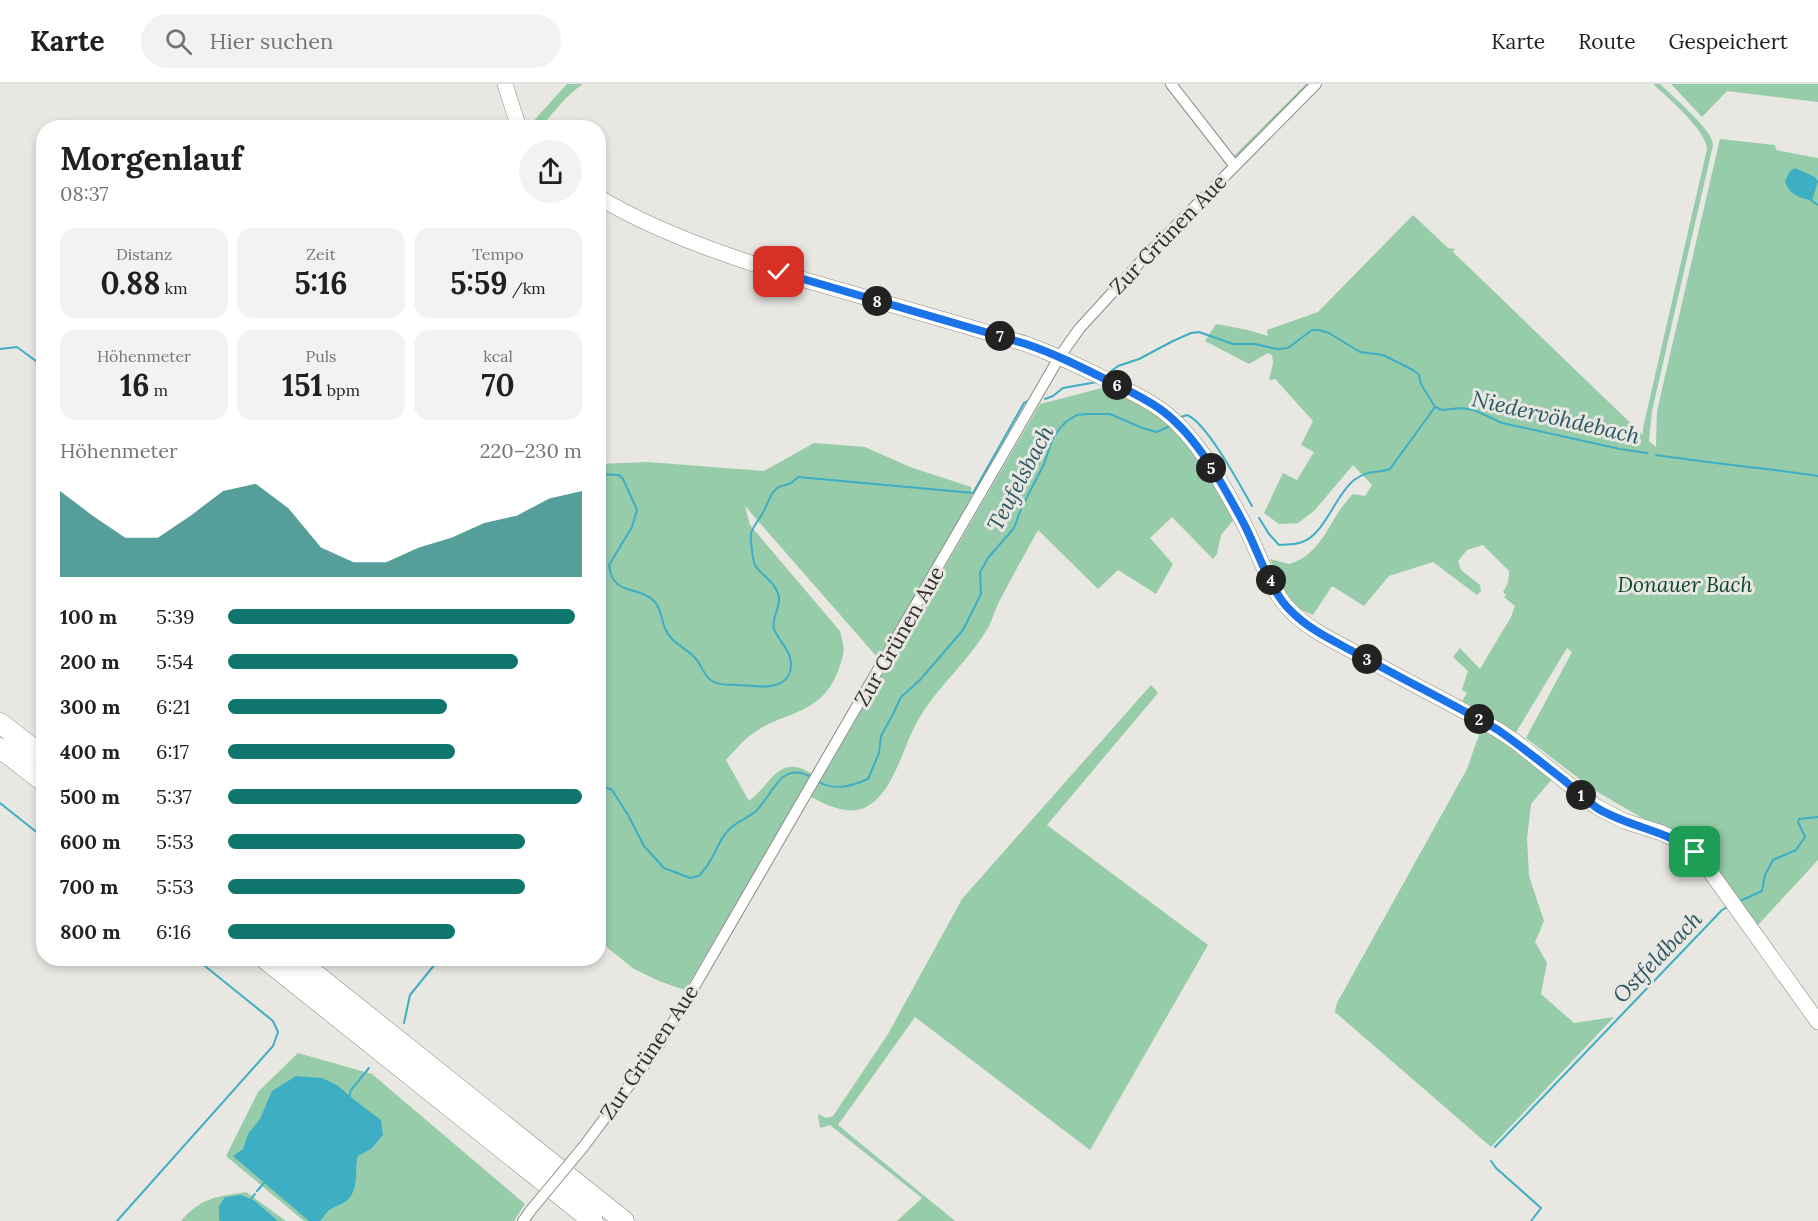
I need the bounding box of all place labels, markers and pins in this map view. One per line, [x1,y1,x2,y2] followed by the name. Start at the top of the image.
[753,246,804,297] pin
[862,286,892,316] pin: 8
[985,321,1015,351] pin: 7
[1102,370,1132,400] pin: 6
[1196,453,1226,483] pin: 5
[1256,565,1286,595] pin: 4
[1352,644,1382,674] pin: 3
[1464,704,1494,734] pin: 2
[1566,780,1596,810] pin: 1
[1669,826,1720,877] pin

